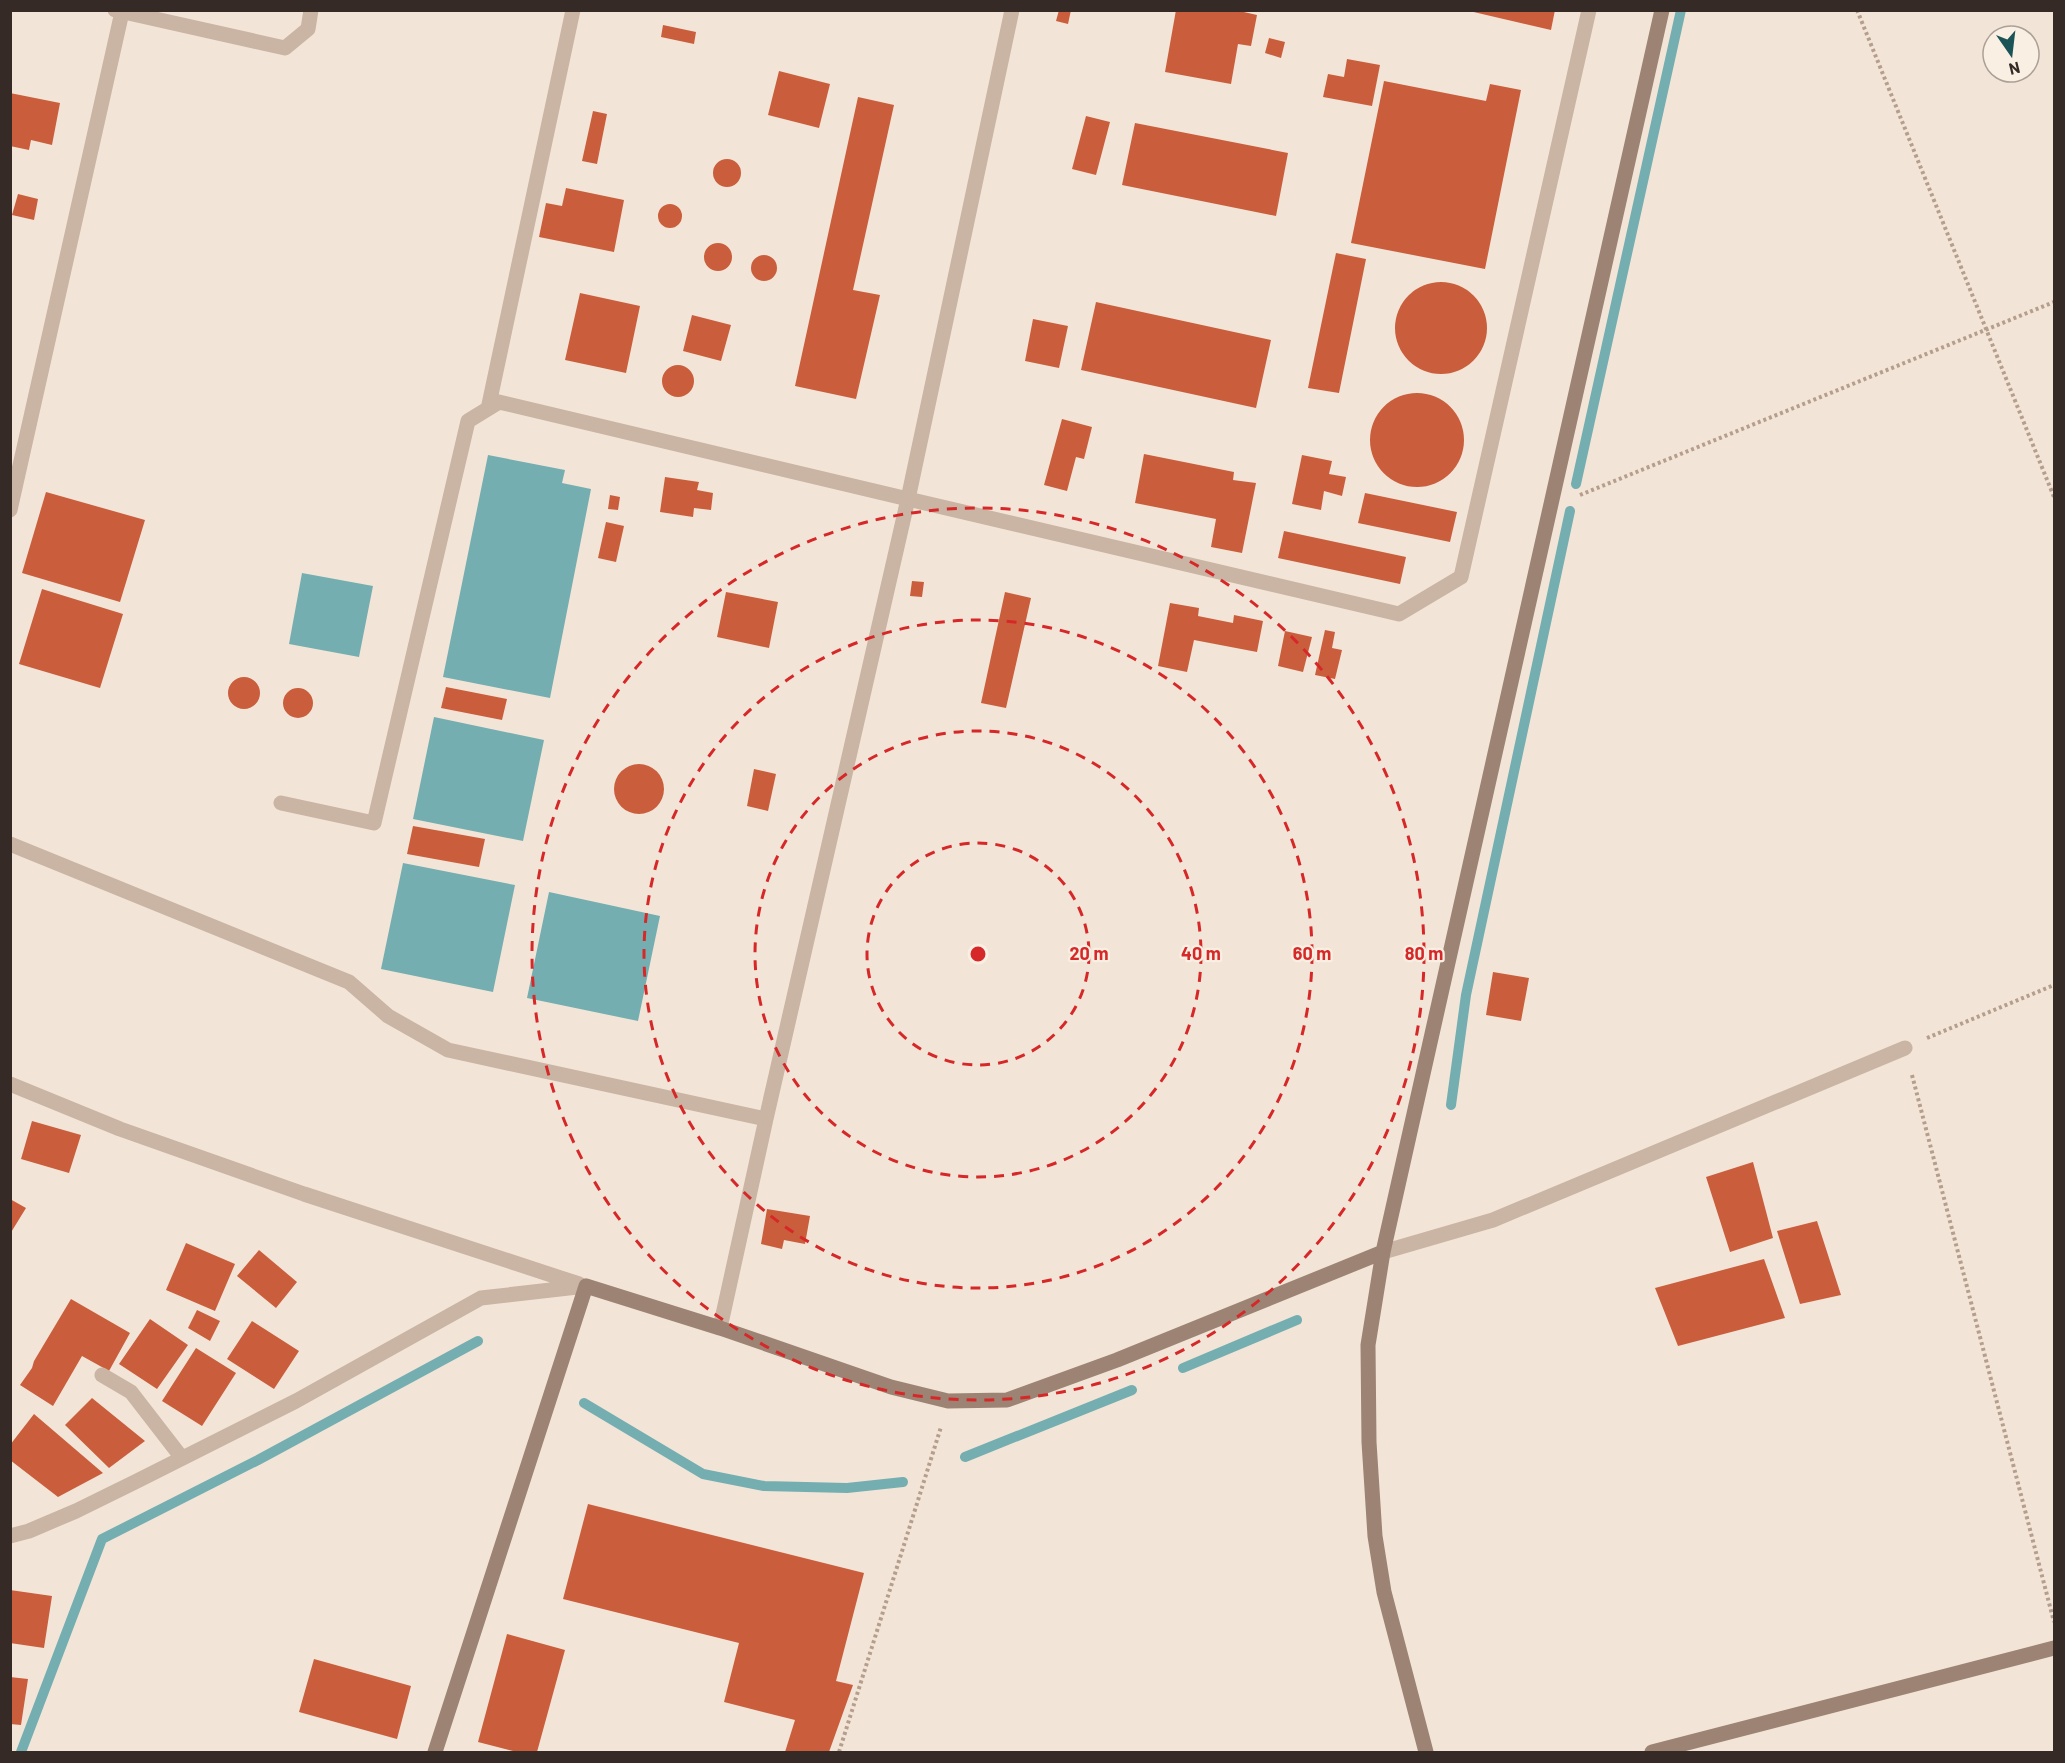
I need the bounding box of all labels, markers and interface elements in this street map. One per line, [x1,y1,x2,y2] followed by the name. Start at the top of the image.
[1981,24,2041,84] north arrow
[2007,59,2022,80] text: N
[1070,942,1108,964] text: 20 m
[1181,942,1221,964] text: 40 m
[1293,942,1331,964] text: 60 m
[1405,942,1443,964] text: 80 m
[968,944,988,964] centre of rings

